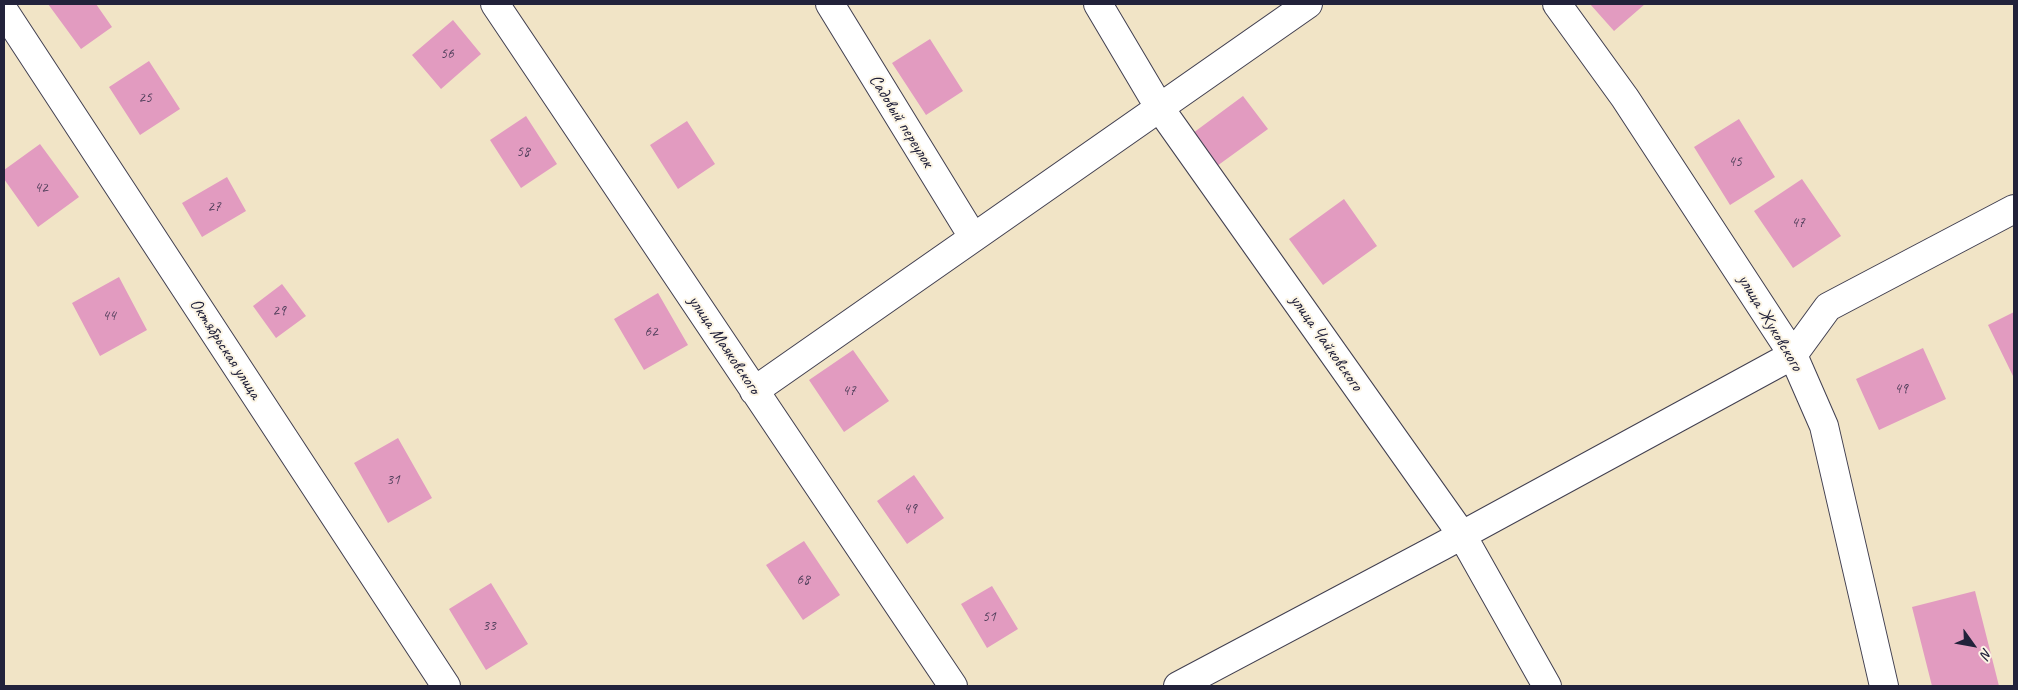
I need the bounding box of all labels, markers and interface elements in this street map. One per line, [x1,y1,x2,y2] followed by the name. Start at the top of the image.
[440,45,454,63] house number: 56
[864,70,938,172] street label: Садовый переулок
[138,89,152,107] house number: 25
[516,143,530,161] house number: 58
[1728,153,1742,171] house number: 45
[34,179,48,197] house number: 42
[207,198,221,216] house number: 27
[1791,214,1805,232] house number: 47
[1733,271,1807,375] street label: улица Жуковского
[683,291,765,399] street label: улица Маяковского
[1285,291,1367,395] street label: улица Чайковского
[184,295,266,403] street label: Октябрьская улица
[272,302,286,320] house number: 29
[102,307,116,325] house number: 44
[644,323,658,341] house number: 62
[1894,380,1908,398] house number: 49
[842,382,856,400] house number: 47
[386,471,400,489] house number: 31
[903,500,917,518] house number: 49
[796,571,810,589] house number: 68
[982,608,996,626] house number: 51
[482,617,496,635] house number: 33
[1948,620,1998,670] north arrow
[1977,645,1996,661] text: N

